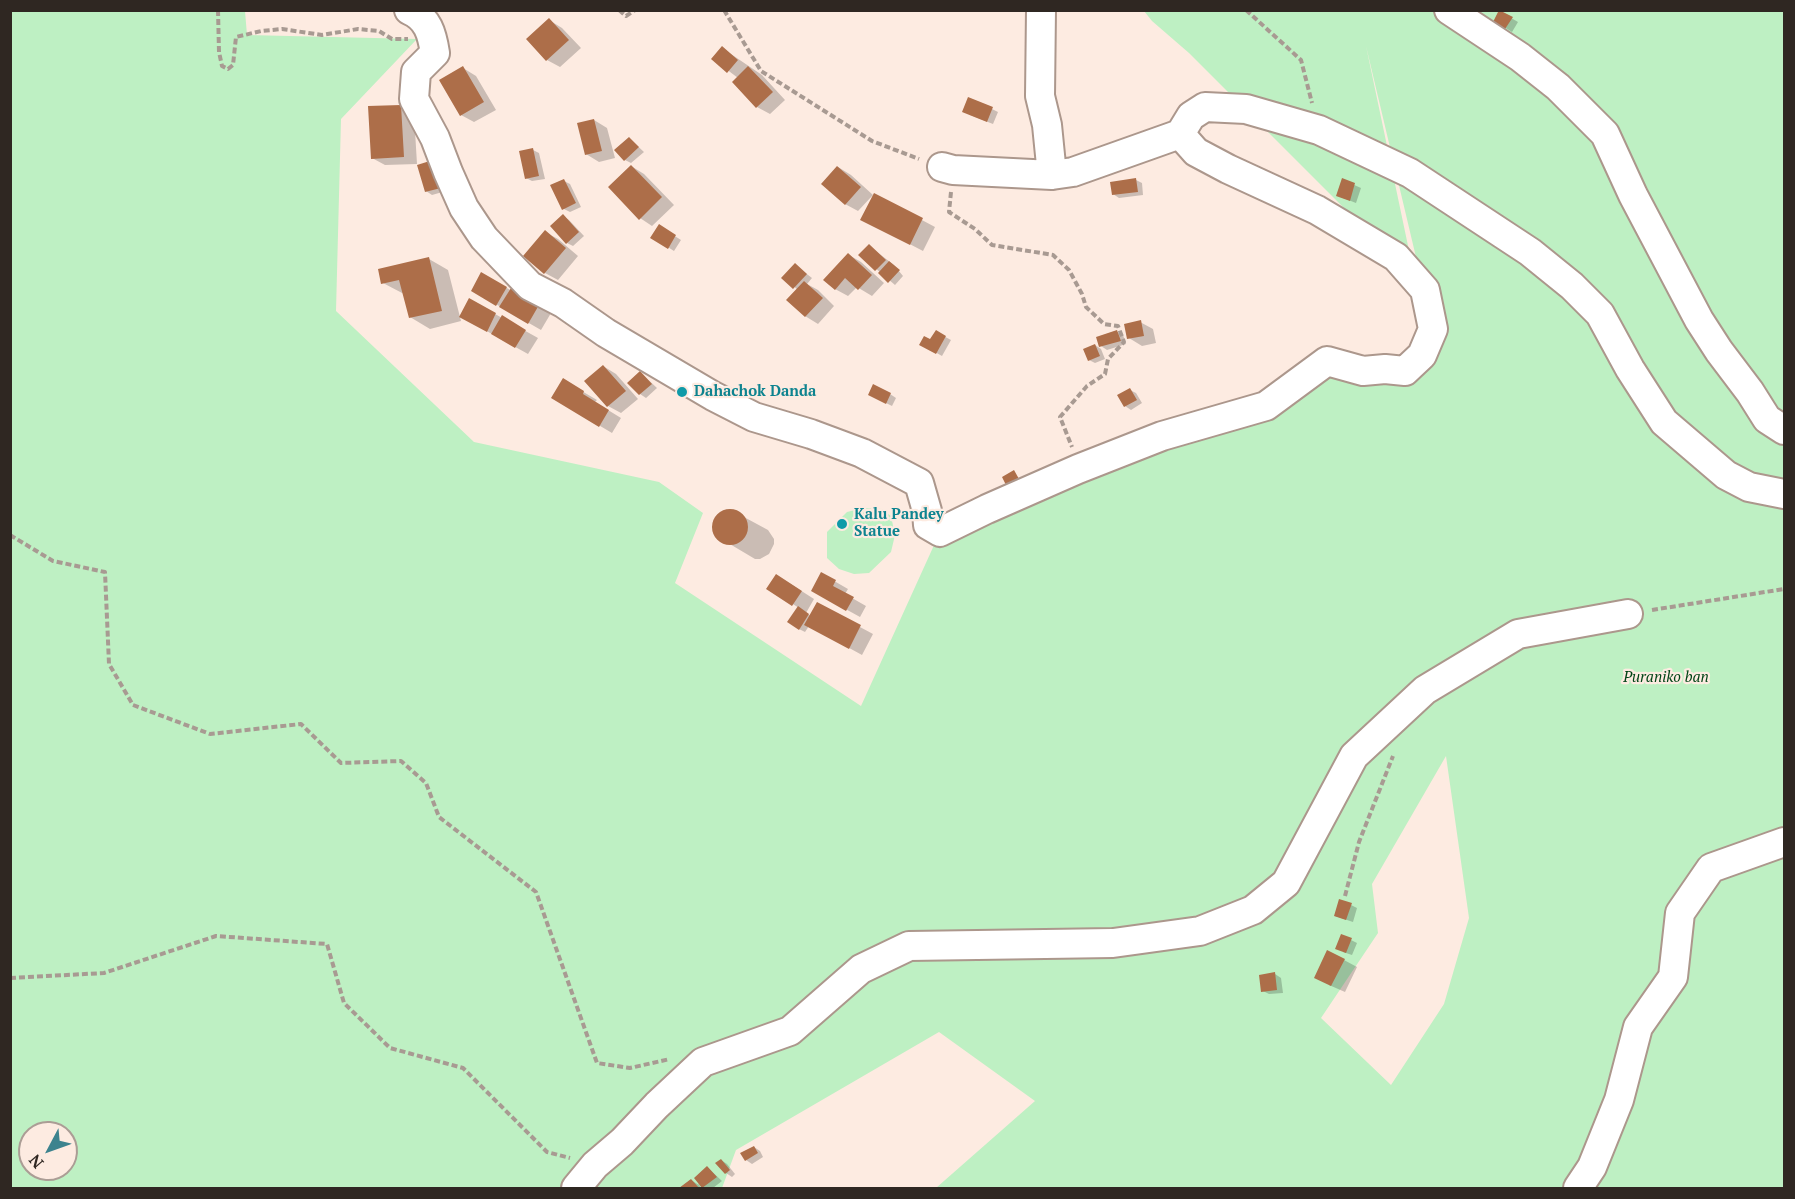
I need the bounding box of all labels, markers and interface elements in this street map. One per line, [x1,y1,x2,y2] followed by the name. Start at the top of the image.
[694,383,816,401] place label: Dahachok Danda
[675,385,689,399] marker: Dahachok Danda
[854,506,944,541] place label: Kalu Pandey Statue
[835,517,849,531] marker: Kalu Pandey Statue
[1623,669,1709,687] park label: Puraniko ban
[18,1121,78,1181] north arrow
[24,1150,48,1173] text: N

